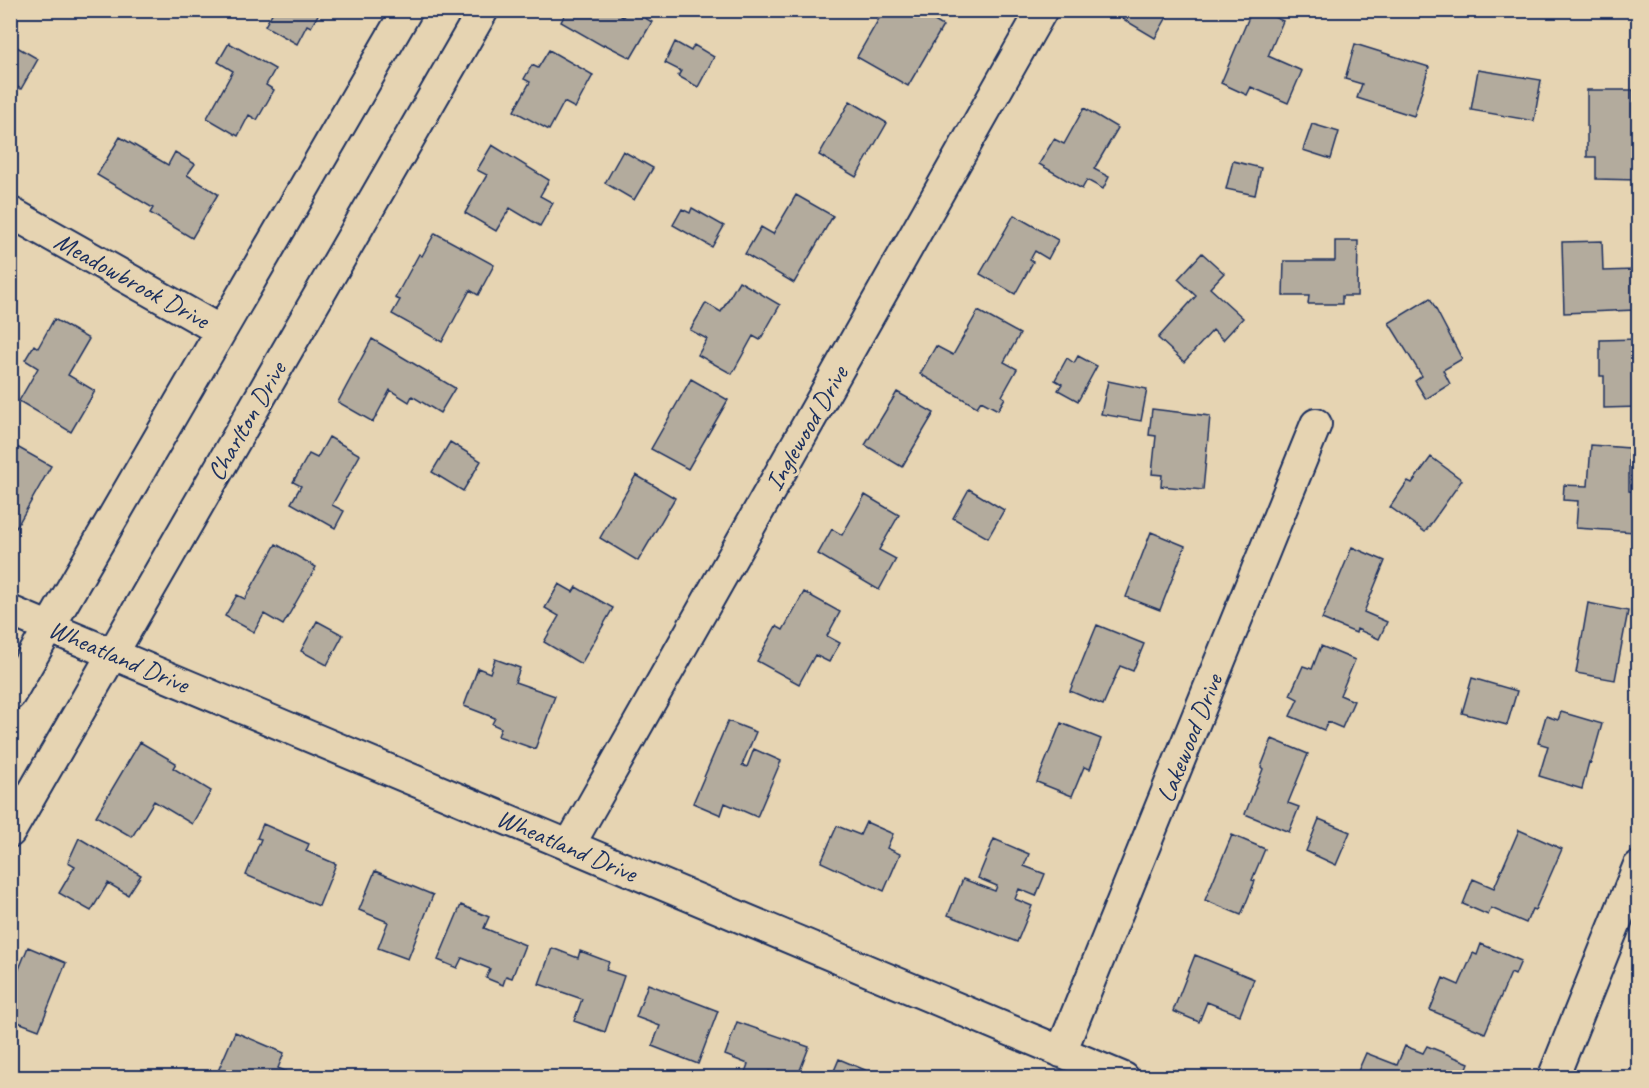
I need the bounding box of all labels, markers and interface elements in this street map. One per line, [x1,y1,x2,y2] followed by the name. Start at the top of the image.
[49,224,217,338] street label: Meadowbrook Drive
[199,354,295,486] street label: Charlton Drive
[757,359,856,497] street label: Inglewood Drive
[44,612,195,701] street label: Wheatland Drive
[1149,668,1231,807] street label: Lakewood Drive
[492,801,643,890] street label: Wheatland Drive

